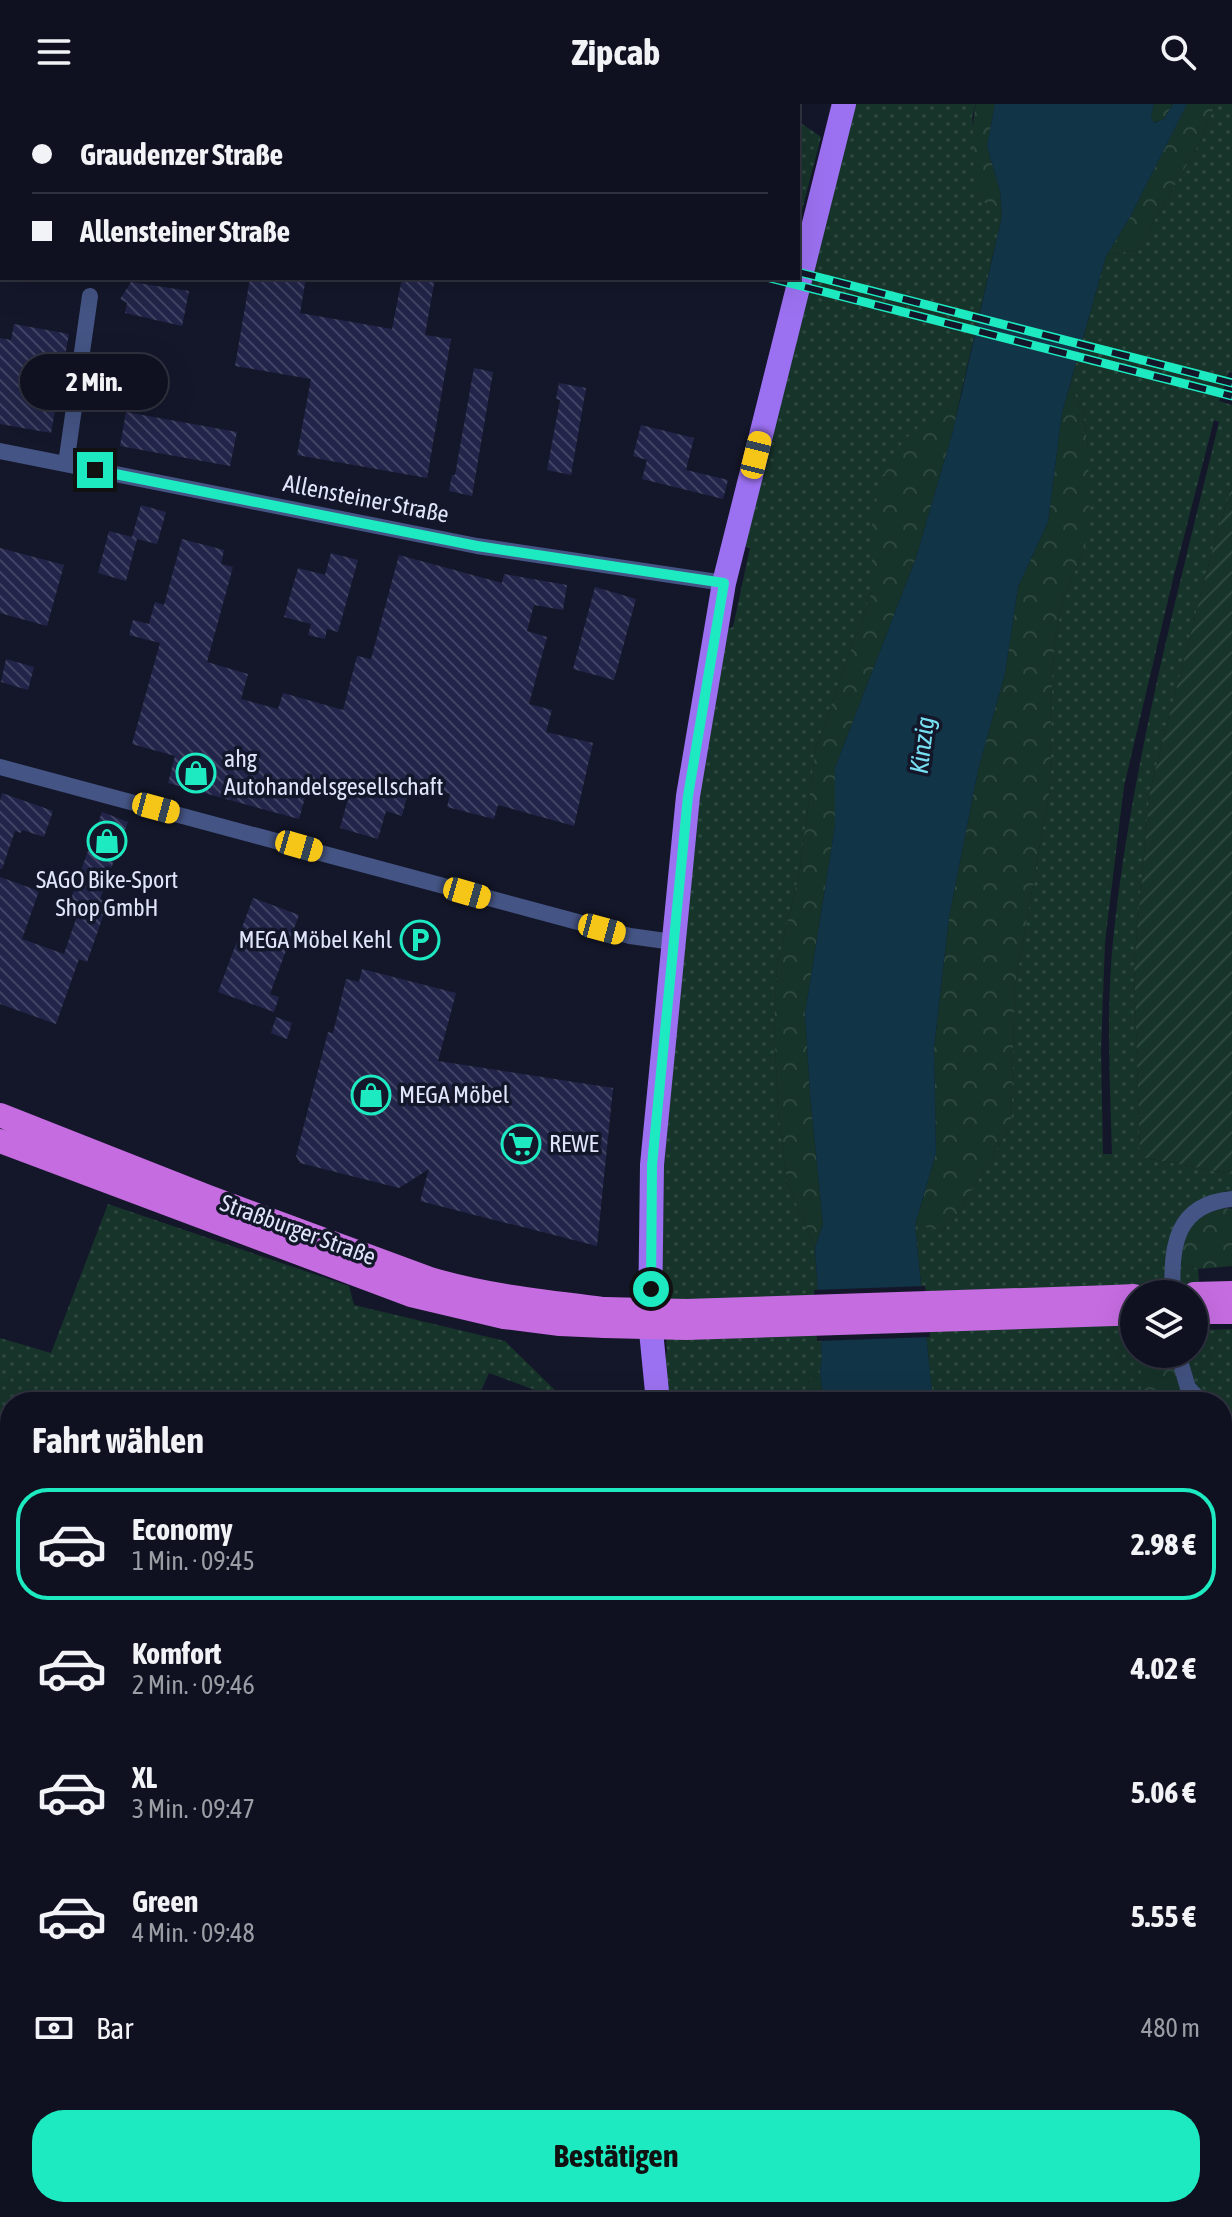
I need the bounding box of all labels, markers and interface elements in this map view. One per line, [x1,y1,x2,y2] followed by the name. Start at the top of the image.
[32,30,76,74] icon: menu
[1156,30,1200,74] icon: search
[572,31,660,73] text: Zipcab
[80,137,283,171] text: Graudenzer Straße
[80,214,290,248] text: Allensteiner Straße
[21,354,169,410] callout: 2 Min.
[66,367,122,397] text: 2 Min.
[739,429,773,481] car
[77,452,113,488] route end
[281,469,451,528] street label: Allensteiner Straße
[904,715,940,775] water label: Kinzig
[224,745,443,800] place label: ahg Autohandelsgesellschaft
[175,752,217,794] shop icon: ahg Autohandelsgesellschaft
[130,790,182,826] car
[86,820,128,862] shop icon: SAGO Bike-Sport Shop GmbH
[273,828,325,864] car
[36,866,178,921] place label: SAGO Bike-Sport Shop GmbH
[441,875,493,911] car
[576,911,628,947] car
[399,919,441,961] parking icon: MEGA Möbel Kehl
[238,926,393,953] place label: MEGA Möbel Kehl
[350,1074,392,1116] shop icon: MEGA Möbel
[399,1081,510,1108] place label: MEGA Möbel
[500,1123,542,1165] supermarket icon: REWE
[549,1130,599,1157] place label: REWE
[217,1189,380,1270] street label: Straßburger Straße
[633,1271,669,1307] route start
[1120,1280,1208,1368] map controls
[1120,1280,1208,1368] button: layers
[32,1419,204,1461] text: Fahrt wählen
[36,1508,108,1580] icon: car
[132,1512,233,1546] text: Economy
[1131,1527,1196,1561] text: 2.98 €
[132,1546,255,1576] text: 1 Min. · 09:45
[36,1632,108,1704] icon: car
[132,1636,221,1670] text: Komfort
[1131,1651,1196,1685] text: 4.02 €
[132,1670,255,1700] text: 2 Min. · 09:46
[36,1756,108,1828] icon: car
[132,1760,157,1794] text: XL
[1131,1775,1196,1809] text: 5.06 €
[132,1794,255,1824] text: 3 Min. · 09:47
[36,1880,108,1952] icon: car
[132,1884,198,1918] text: Green
[1131,1899,1196,1933] text: 5.55 €
[132,1918,255,1948] text: 4 Min. · 09:48
[32,2006,76,2050] icon: cash
[96,2011,133,2045] text: Bar
[1141,2013,1200,2043] text: 480 m
[32,2110,1200,2202] button: Bestätigen

